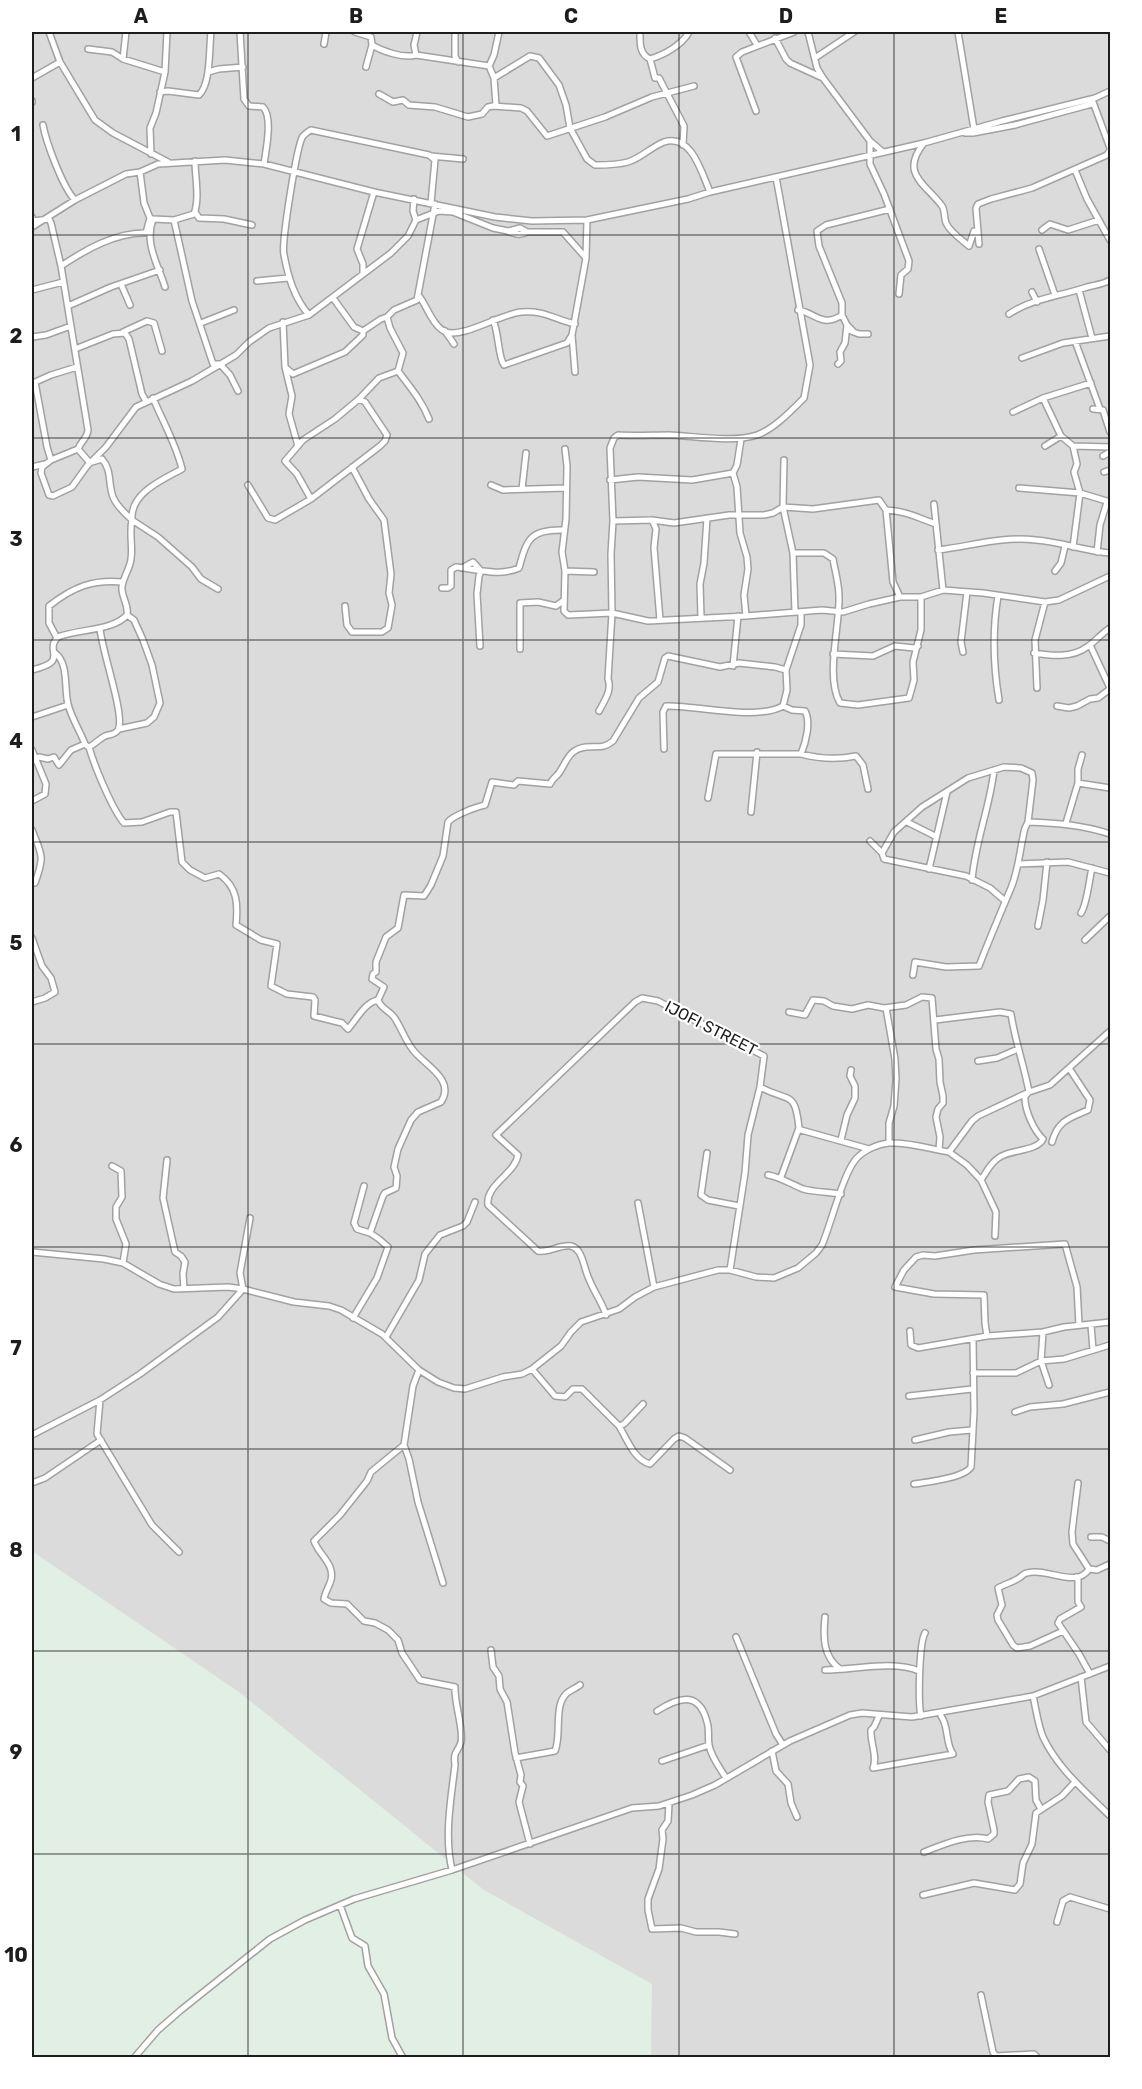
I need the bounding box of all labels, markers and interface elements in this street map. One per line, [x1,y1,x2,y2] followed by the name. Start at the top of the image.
[134,4,149,28] text: A
[349,4,363,28] text: B
[564,4,578,28] text: C
[779,4,793,28] text: D
[995,4,1007,28] text: E
[11,122,21,146] text: 1
[10,324,23,348] text: 2
[9,527,23,551] text: 3
[9,729,23,753] text: 4
[10,931,23,955] text: 5
[662,997,760,1059] street label: IJOFI STREET
[9,1133,23,1157] text: 6
[10,1336,22,1360] text: 7
[9,1538,23,1562] text: 8
[10,1740,23,1764] text: 9
[4,1943,28,1967] text: 10

